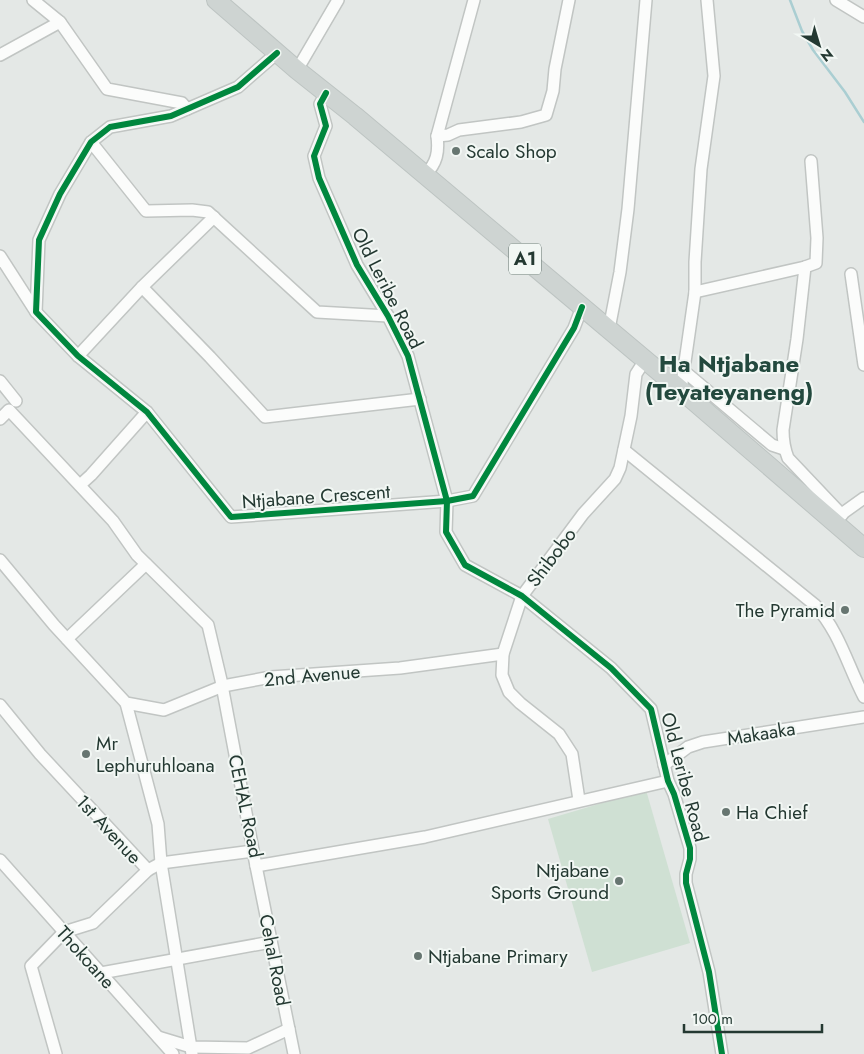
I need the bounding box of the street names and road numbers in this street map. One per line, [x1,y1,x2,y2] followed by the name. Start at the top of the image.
[345,223,430,354] street label: Old Leribe Road
[509,243,541,274] road number: A1
[241,478,392,515] street label: Ntjabane Crescent
[520,522,583,592] street label: Shibobo
[263,658,361,693] street label: 2nd Avenue
[654,709,715,845] street label: Old Leribe Road
[725,715,797,752] street label: Makaaka
[221,752,270,860] street label: CEHAL Road
[70,789,148,870] street label: 1st Avenue
[252,912,297,1008] street label: Cehal Road
[50,920,121,995] street label: Thokoane

